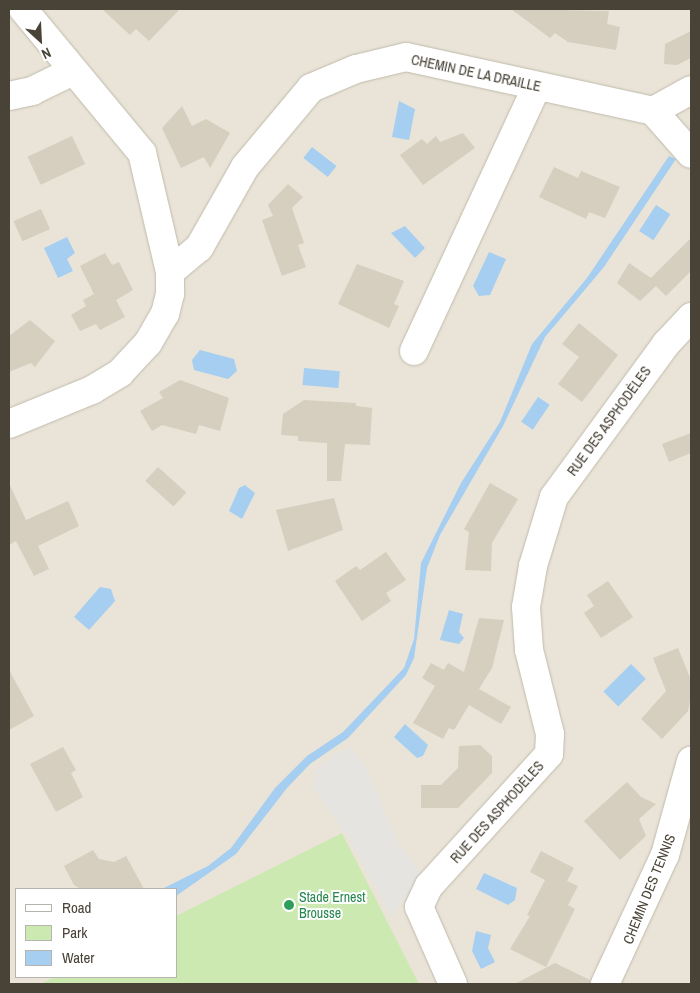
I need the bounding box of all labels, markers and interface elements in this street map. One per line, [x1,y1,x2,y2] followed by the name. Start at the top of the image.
[15,15,65,65] north arrow
[39,44,54,64] text: N
[409,51,543,95] street label: CHEMIN DE LA DRAILLE
[563,363,655,479] street label: RUE DES ASPHODÈLES
[447,757,547,867] street label: RUE DES ASPHODÈLES
[619,831,679,947] street label: CHEMIN DES TENNIS
[15,888,178,978] legend
[299,889,365,922] place label: Stade Ernest Brousse
[62,897,91,918] text: Road
[283,899,295,911] marker: Stade Ernest Brousse
[62,922,87,943] text: Park
[62,947,94,968] text: Water

